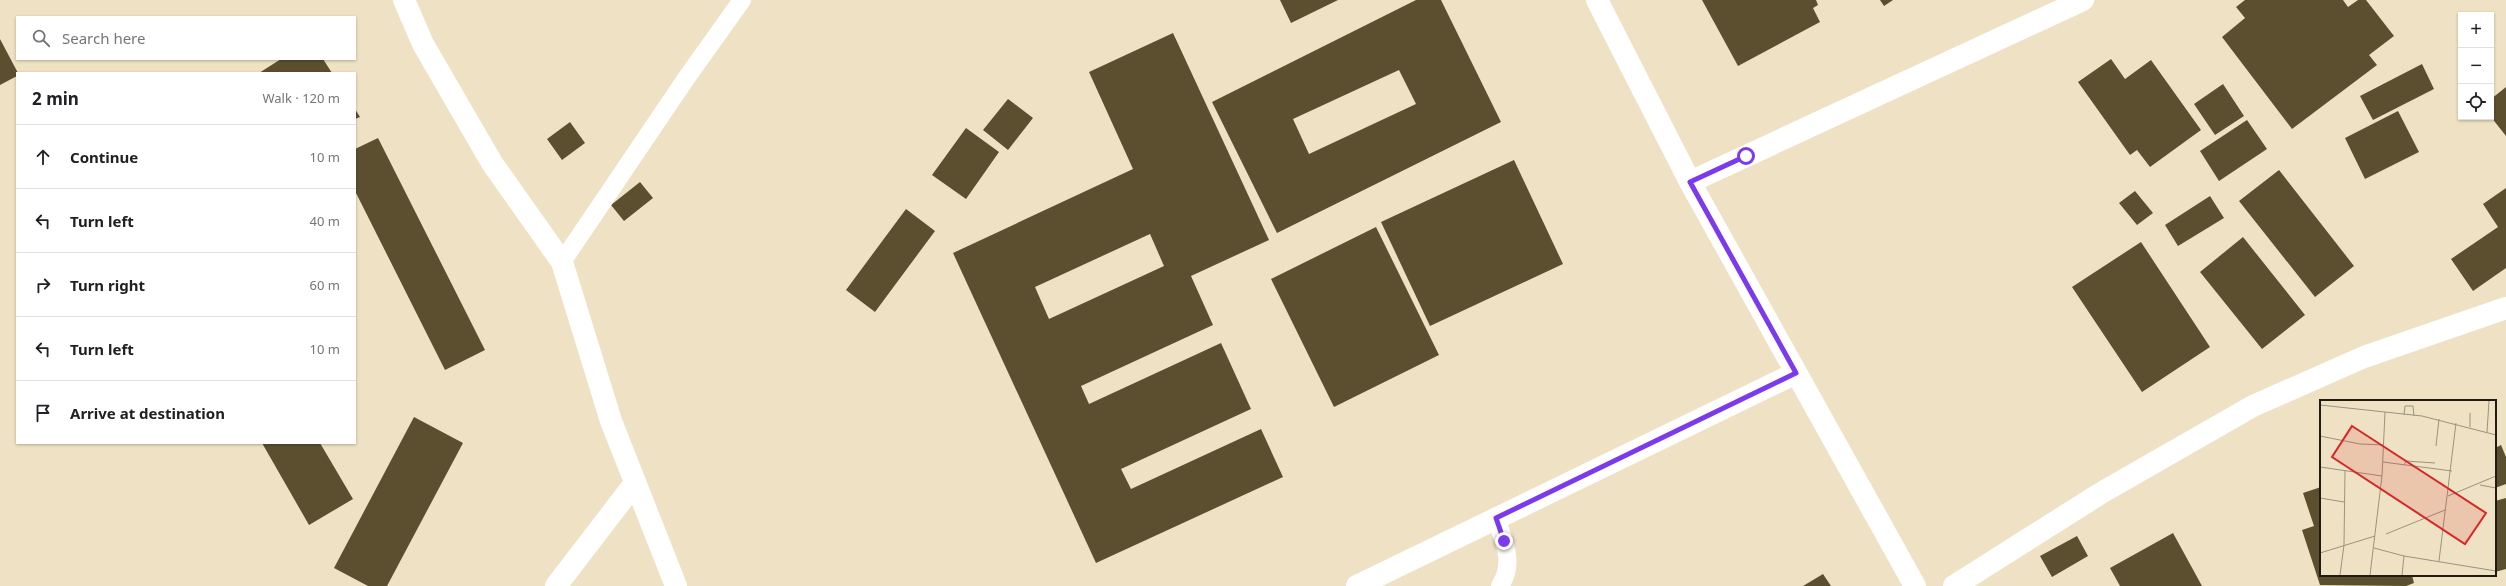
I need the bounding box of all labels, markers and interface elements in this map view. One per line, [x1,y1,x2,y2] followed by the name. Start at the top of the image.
[2458,12,2494,120] map controls
[2458,12,2494,48] button: +
[16,16,356,60] search box
[30,27,52,49] icon: search
[62,28,145,48] text: Search here
[2458,48,2494,84] button: −
[2458,84,2494,120] button: locate
[32,87,79,110] text: 2 min
[262,89,340,107] text: Walk · 120 m
[32,146,54,168] icon: ahead
[70,147,138,167] text: Continue
[1737,147,1755,165] route start
[310,148,340,166] text: 10 m
[32,210,54,232] icon: left
[70,211,134,231] text: Turn left
[310,212,340,230] text: 40 m
[32,274,54,296] icon: right
[70,275,145,295] text: Turn right
[310,276,340,294] text: 60 m
[32,338,54,360] icon: left
[70,339,134,359] text: Turn left
[310,340,340,358] text: 10 m
[2320,400,2496,576] inset map
[32,402,54,424] icon: arrive
[70,403,225,423] text: Arrive at destination
[1495,532,1513,550] route end

